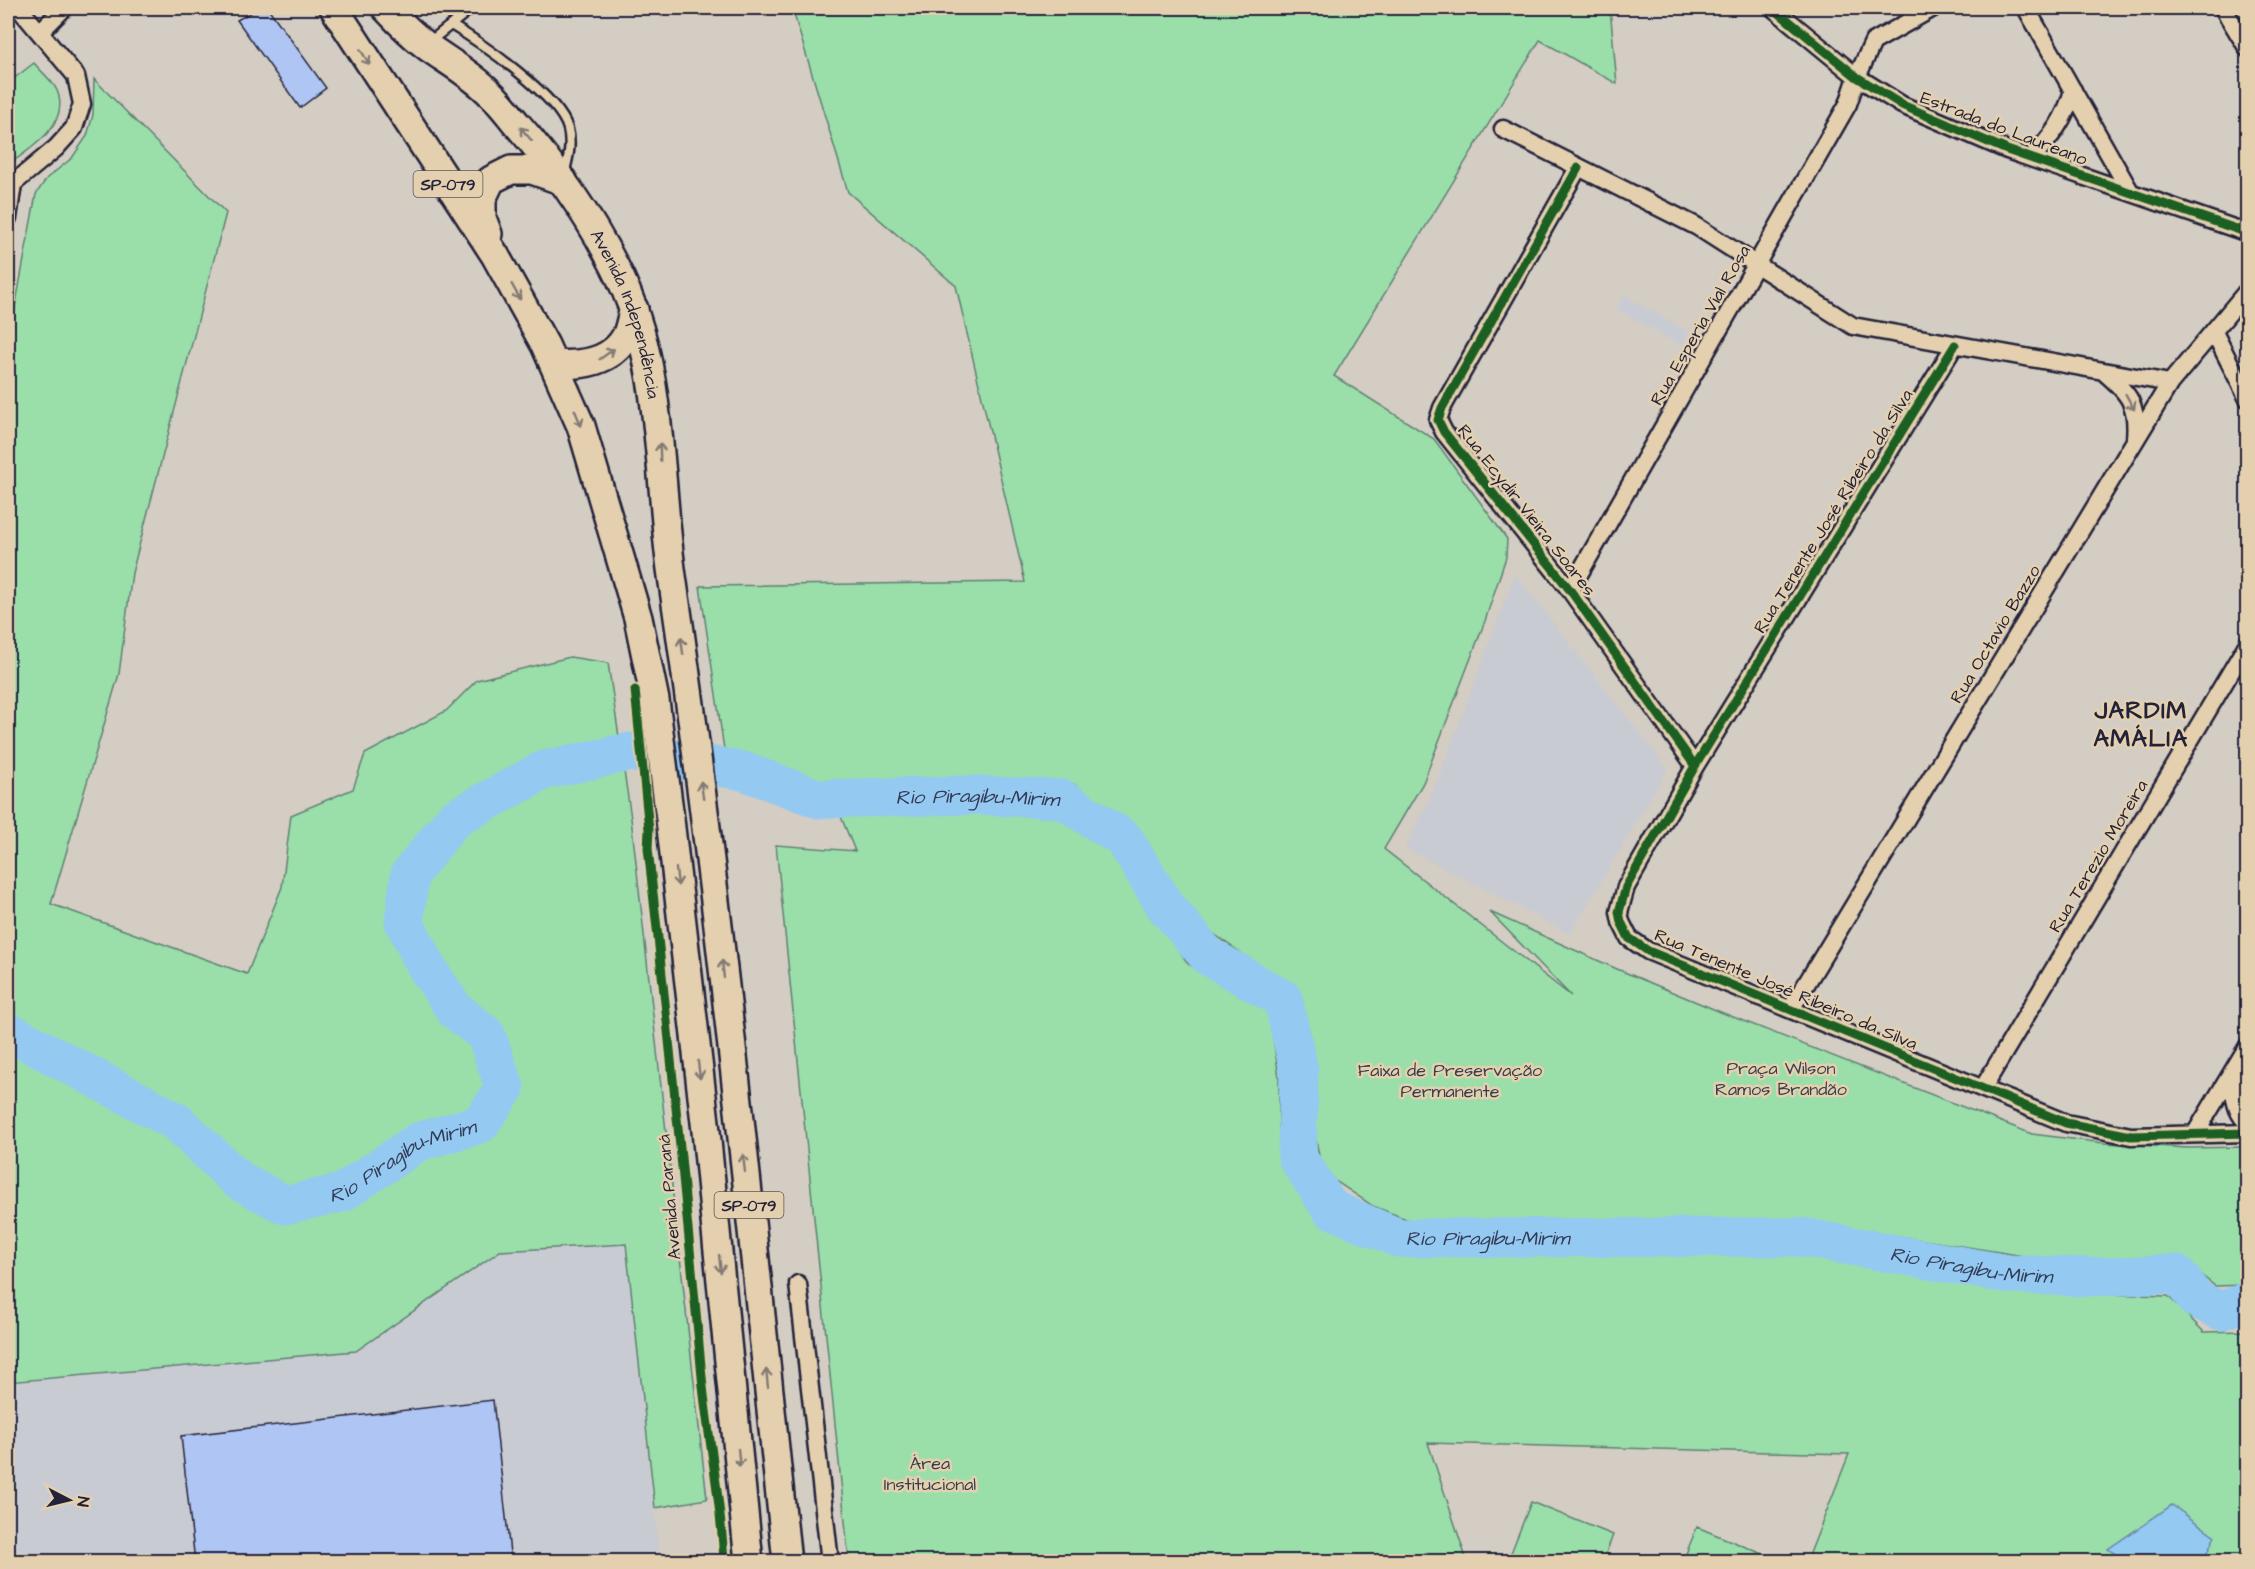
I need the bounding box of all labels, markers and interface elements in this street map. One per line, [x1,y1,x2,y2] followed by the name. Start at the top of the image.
[360,48,372,65] one-way arrow
[1917,85,2091,172] street label: Estrada do Laureano
[520,126,533,142] one-way arrow
[414,171,482,197] road number: SP-079
[584,225,666,400] street label: Avenida Independência
[1644,241,1757,410] street label: Rua Esperia Vial Rosa
[510,283,522,300] one-way arrow
[598,347,615,360] one-way arrow
[1748,384,1919,638] street label: Rua Tenente José Ribeiro da Silva
[2124,393,2136,410] one-way arrow
[573,408,584,427] one-way arrow
[1451,419,1602,602] street label: Rua Ecydir Vieira Soares
[654,443,665,463] one-way arrow
[1944,560,2047,708] street label: Rua Octavio Bazzo
[677,636,688,656] one-way arrow
[2093,694,2189,756] district label: JARDIM AMÁLIA
[2043,775,2154,937] street label: Rua Terezio Moreira
[696,780,707,800] one-way arrow
[895,782,1062,814] water label: Rio Piragibu-Mirim
[672,866,683,886] one-way arrow
[1650,923,1921,1056] street label: Rua Tenente José Ribeiro da Silva
[717,960,728,980] one-way arrow
[1715,1056,1847,1102] park label: Praça Wilson Ramos Brandão
[1358,1058,1542,1104] park label: Faixa de Preservação Permanente
[694,1060,705,1080] one-way arrow
[327,1112,482,1210] water label: Rio Piragibu-Mirim
[652,1133,687,1261] street label: Avenida Paraná
[738,1154,749,1174] one-way arrow
[714,1192,783,1218] road number: SP-079
[1406,1225,1572,1254] water label: Rio Piragibu-Mirim
[1888,1240,2055,1291] water label: Rio Piragibu-Mirim
[715,1254,726,1274] one-way arrow
[761,1369,772,1389] one-way arrow
[734,1448,745,1468] one-way arrow
[884,1451,976,1497] park label: Área Institucional
[39,1470,99,1530] north arrow
[71,1495,94,1508] text: N

